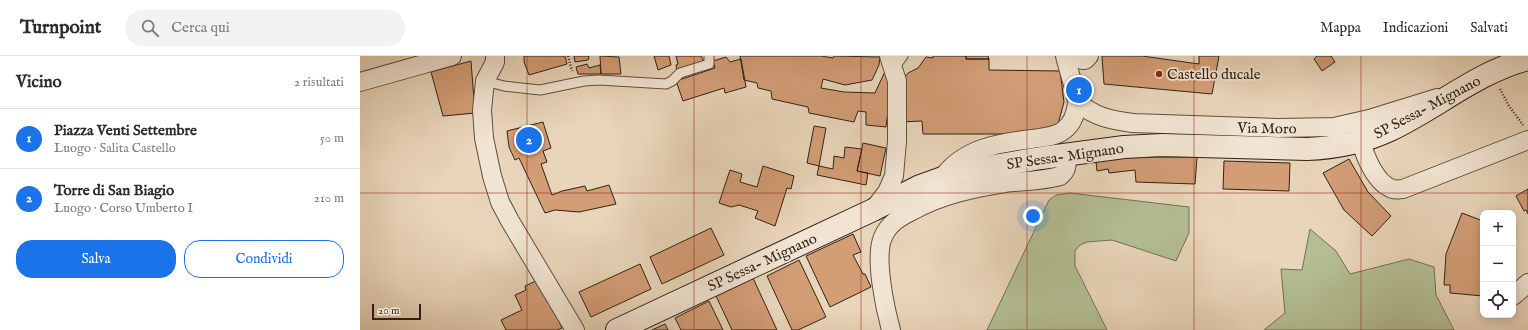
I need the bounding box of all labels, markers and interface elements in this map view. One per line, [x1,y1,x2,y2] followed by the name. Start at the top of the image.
[125,10,405,46] search box
[20,16,101,40] text: Turnpoint
[139,17,161,39] icon: search
[171,18,230,37] text: Cerca qui
[1320,19,1361,37] text: Mappa
[1383,19,1448,37] text: Indicazioni
[1470,19,1508,37] text: Salvati
[1167,65,1261,84] place label: Castello ducale
[1154,69,1164,79] marker: Castello ducale
[1371,71,1484,144] street label: SP Sessa- Mignano
[16,72,62,93] text: Vicino
[294,74,344,91] text: 2 risultati
[1066,75,1092,105] pin: 1
[1236,118,1297,139] street label: Via Moro
[54,121,197,140] text: Piazza Venti Settembre
[516,125,542,155] pin: 2
[27,130,31,147] text: 1
[320,130,344,147] text: 50 m
[1005,139,1125,174] street label: SP Sessa- Mignano
[54,140,176,157] text: Luogo · Salita Castello
[54,181,174,200] text: Torre di San Biagio
[26,190,32,207] text: 2
[314,190,344,207] text: 210 m
[54,200,193,217] text: Luogo · Corso Umberto I
[1023,206,1043,226] your location
[1480,210,1516,318] map controls
[1480,210,1516,246] button: +
[705,229,820,296] street label: SP Sessa- Mignano
[16,240,176,278] button: Salva
[184,240,344,278] button: Condividi
[1480,246,1516,282] button: −
[1480,282,1516,318] button: locate
[372,302,421,321] scale bar
[378,304,399,318] text: 20 m

